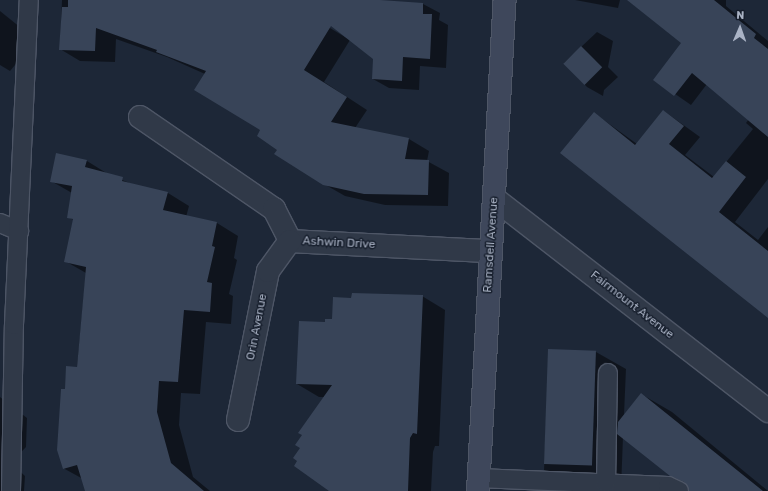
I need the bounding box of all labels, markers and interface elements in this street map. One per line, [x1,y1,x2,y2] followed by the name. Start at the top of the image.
[720,8,760,48] north arrow
[736,9,745,22] text: N
[480,197,502,293] street label: Ramsdell Avenue
[302,234,376,252] street label: Ashwin Drive
[587,268,677,342] street label: Fairmount Avenue
[243,292,271,362] street label: Orin Avenue

